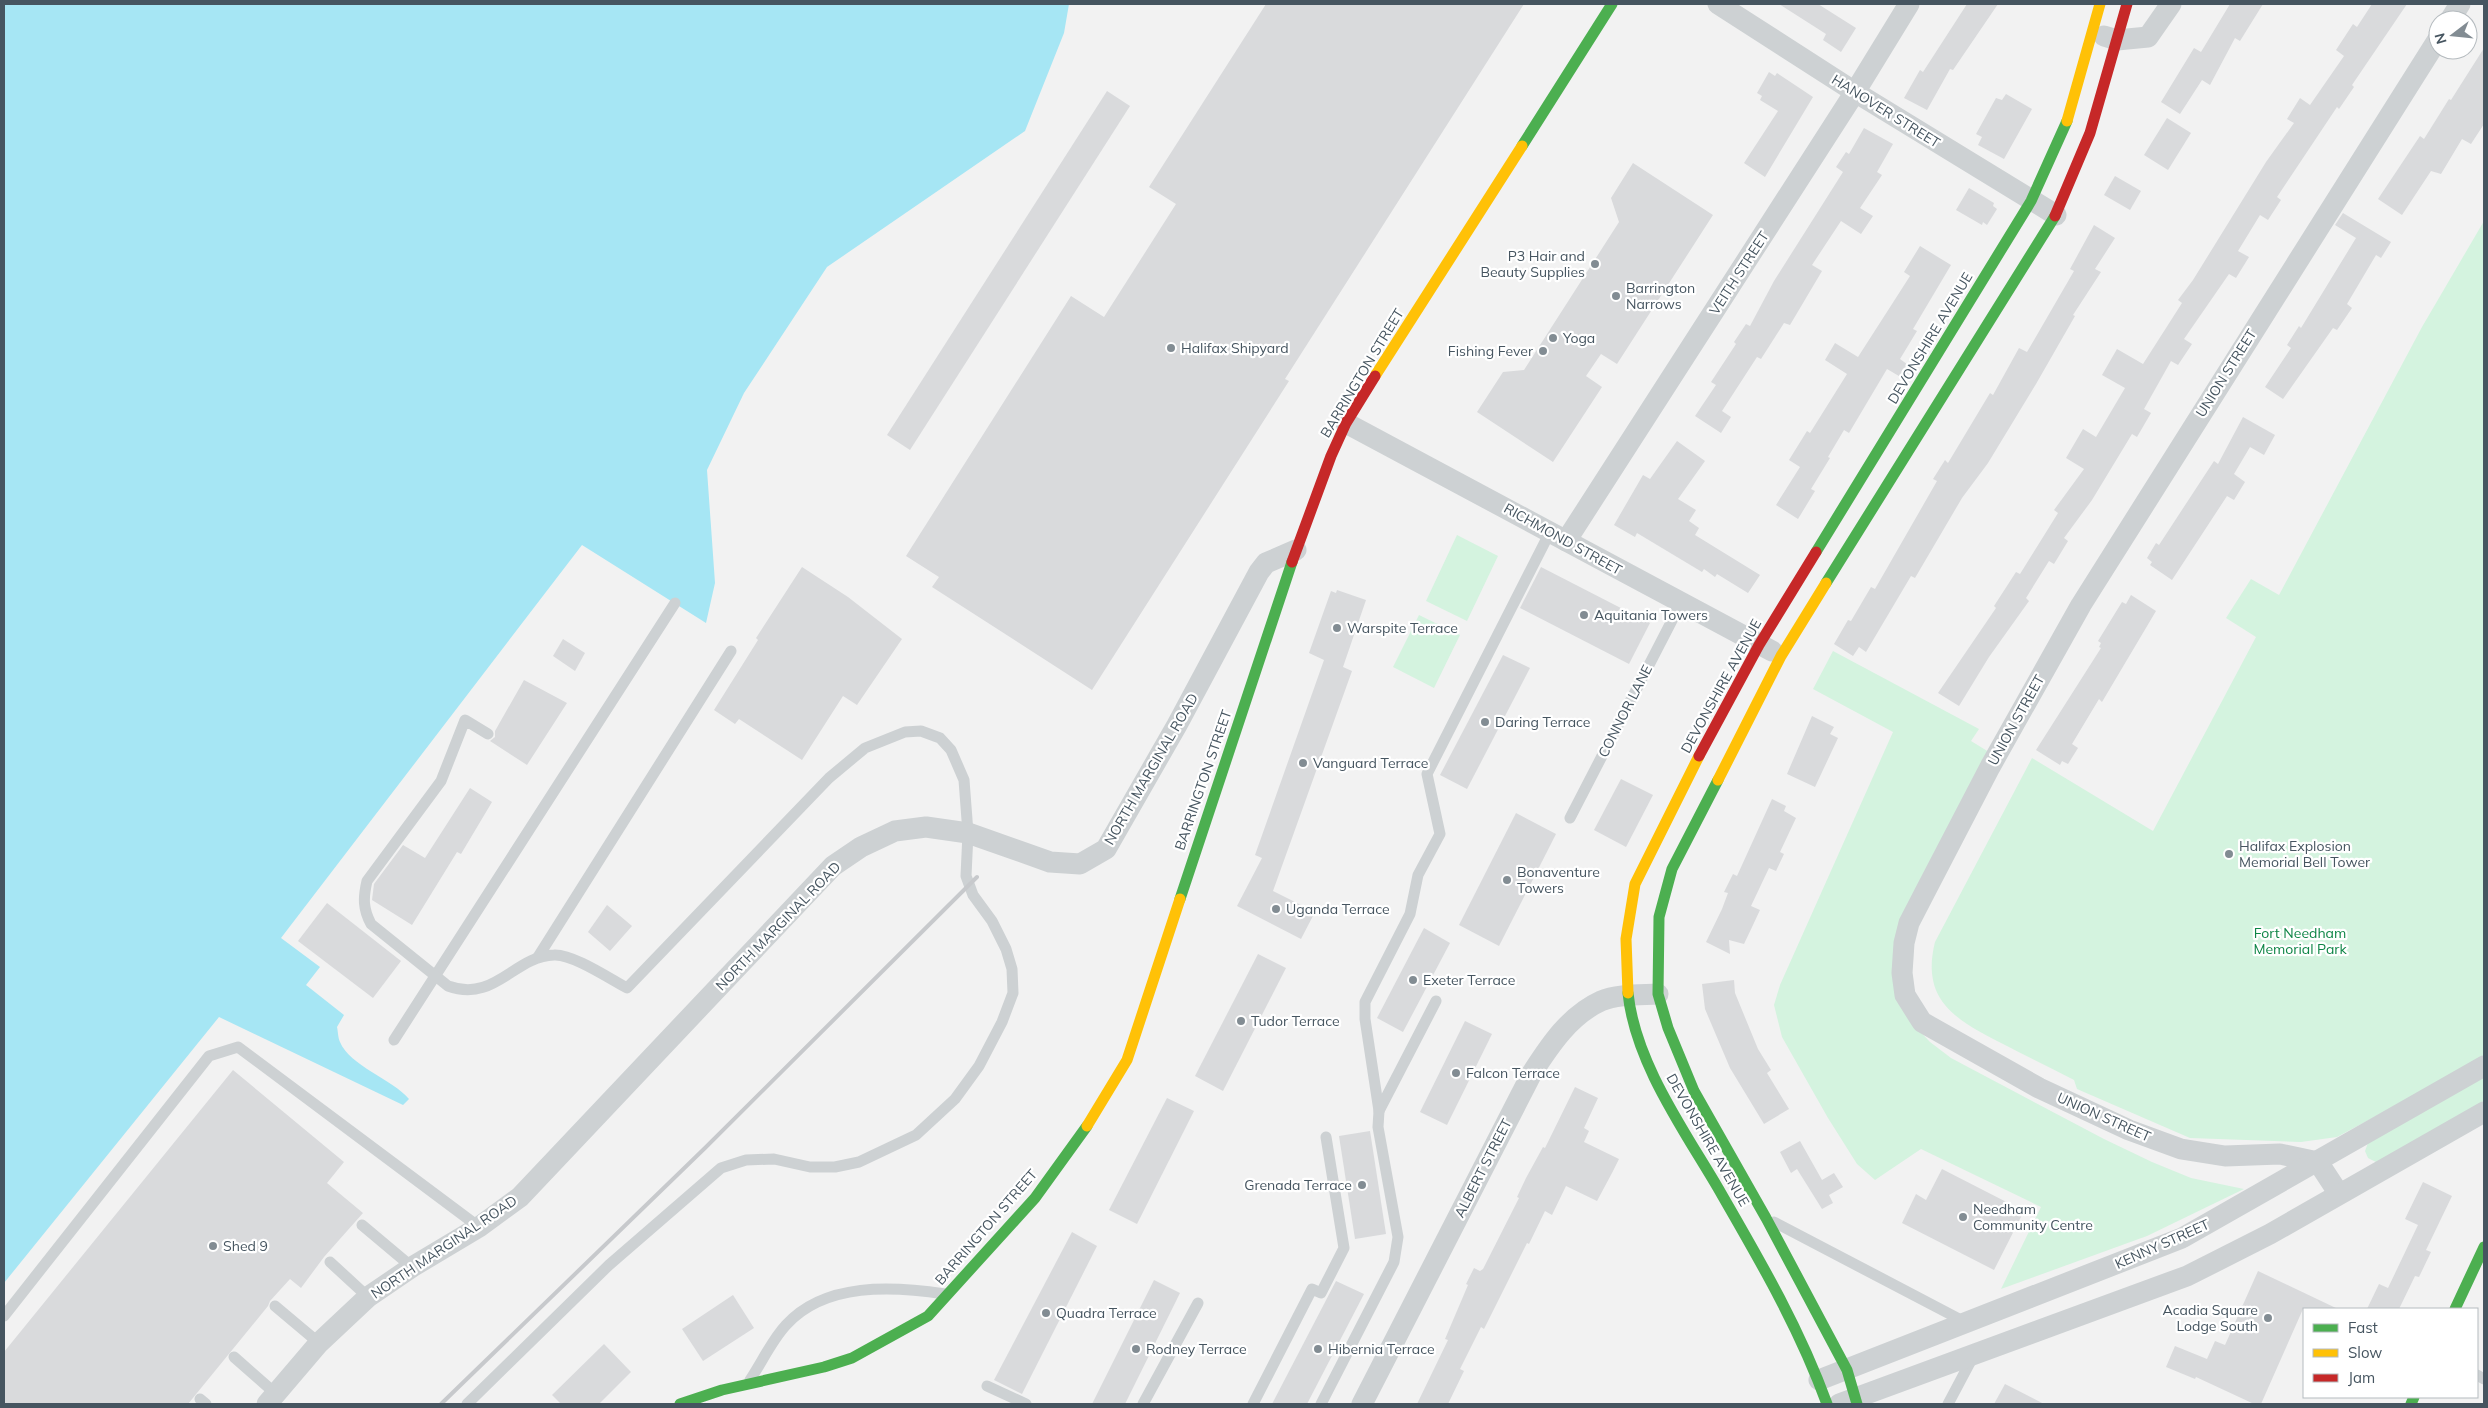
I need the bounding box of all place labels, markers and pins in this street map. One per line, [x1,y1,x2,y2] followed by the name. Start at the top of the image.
[1480,247,1585,281] place label: P3 Hair and Beauty Supplies
[1589,258,1601,270] marker: P3 Hair and Beauty Supplies
[1626,279,1695,313] place label: Barrington Narrows
[1610,290,1622,302] marker: Barrington Narrows
[1562,329,1595,347] place label: Yoga
[1547,332,1559,344] marker: Yoga
[1181,339,1289,357] place label: Halifax Shipyard
[1165,342,1177,354] marker: Halifax Shipyard
[1448,342,1534,360] place label: Fishing Fever
[1537,345,1549,357] marker: Fishing Fever
[1594,606,1708,624] place label: Aquitania Towers
[1578,609,1590,621] marker: Aquitania Towers
[1347,619,1458,637] place label: Warspite Terrace
[1331,622,1343,634] marker: Warspite Terrace
[1495,713,1590,731] place label: Daring Terrace
[1479,716,1491,728] marker: Daring Terrace
[1313,754,1428,772] place label: Vanguard Terrace
[1297,757,1309,769] marker: Vanguard Terrace
[2239,837,2371,871] place label: Halifax Explosion Memorial Bell Tower
[2223,848,2235,860] marker: Halifax Explosion Memorial Bell Tower
[1517,863,1600,897] place label: Bonaventure Towers
[1501,874,1513,886] marker: Bonaventure Towers
[1286,900,1390,918] place label: Uganda Terrace
[1270,903,1282,915] marker: Uganda Terrace
[1423,971,1515,989] place label: Exeter Terrace
[1407,974,1419,986] marker: Exeter Terrace
[1251,1012,1340,1030] place label: Tudor Terrace
[1235,1015,1247,1027] marker: Tudor Terrace
[1466,1064,1560,1082] place label: Falcon Terrace
[1450,1067,1462,1079] marker: Falcon Terrace
[1244,1176,1352,1194] place label: Grenada Terrace
[1356,1179,1368,1191] marker: Grenada Terrace
[1973,1200,2093,1234] place label: Needham Community Centre
[1957,1211,1969,1223] marker: Needham Community Centre
[223,1237,268,1255] place label: Shed 9
[207,1240,219,1252] marker: Shed 9
[2163,1301,2258,1335] place label: Acadia Square Lodge South
[1056,1304,1157,1322] place label: Quadra Terrace
[1040,1307,1052,1319] marker: Quadra Terrace
[2262,1312,2274,1324] marker: Acadia Square Lodge South
[1146,1340,1247,1358] place label: Rodney Terrace
[1328,1340,1435,1358] place label: Hibernia Terrace
[1130,1343,1142,1355] marker: Rodney Terrace
[1312,1343,1324,1355] marker: Hibernia Terrace

